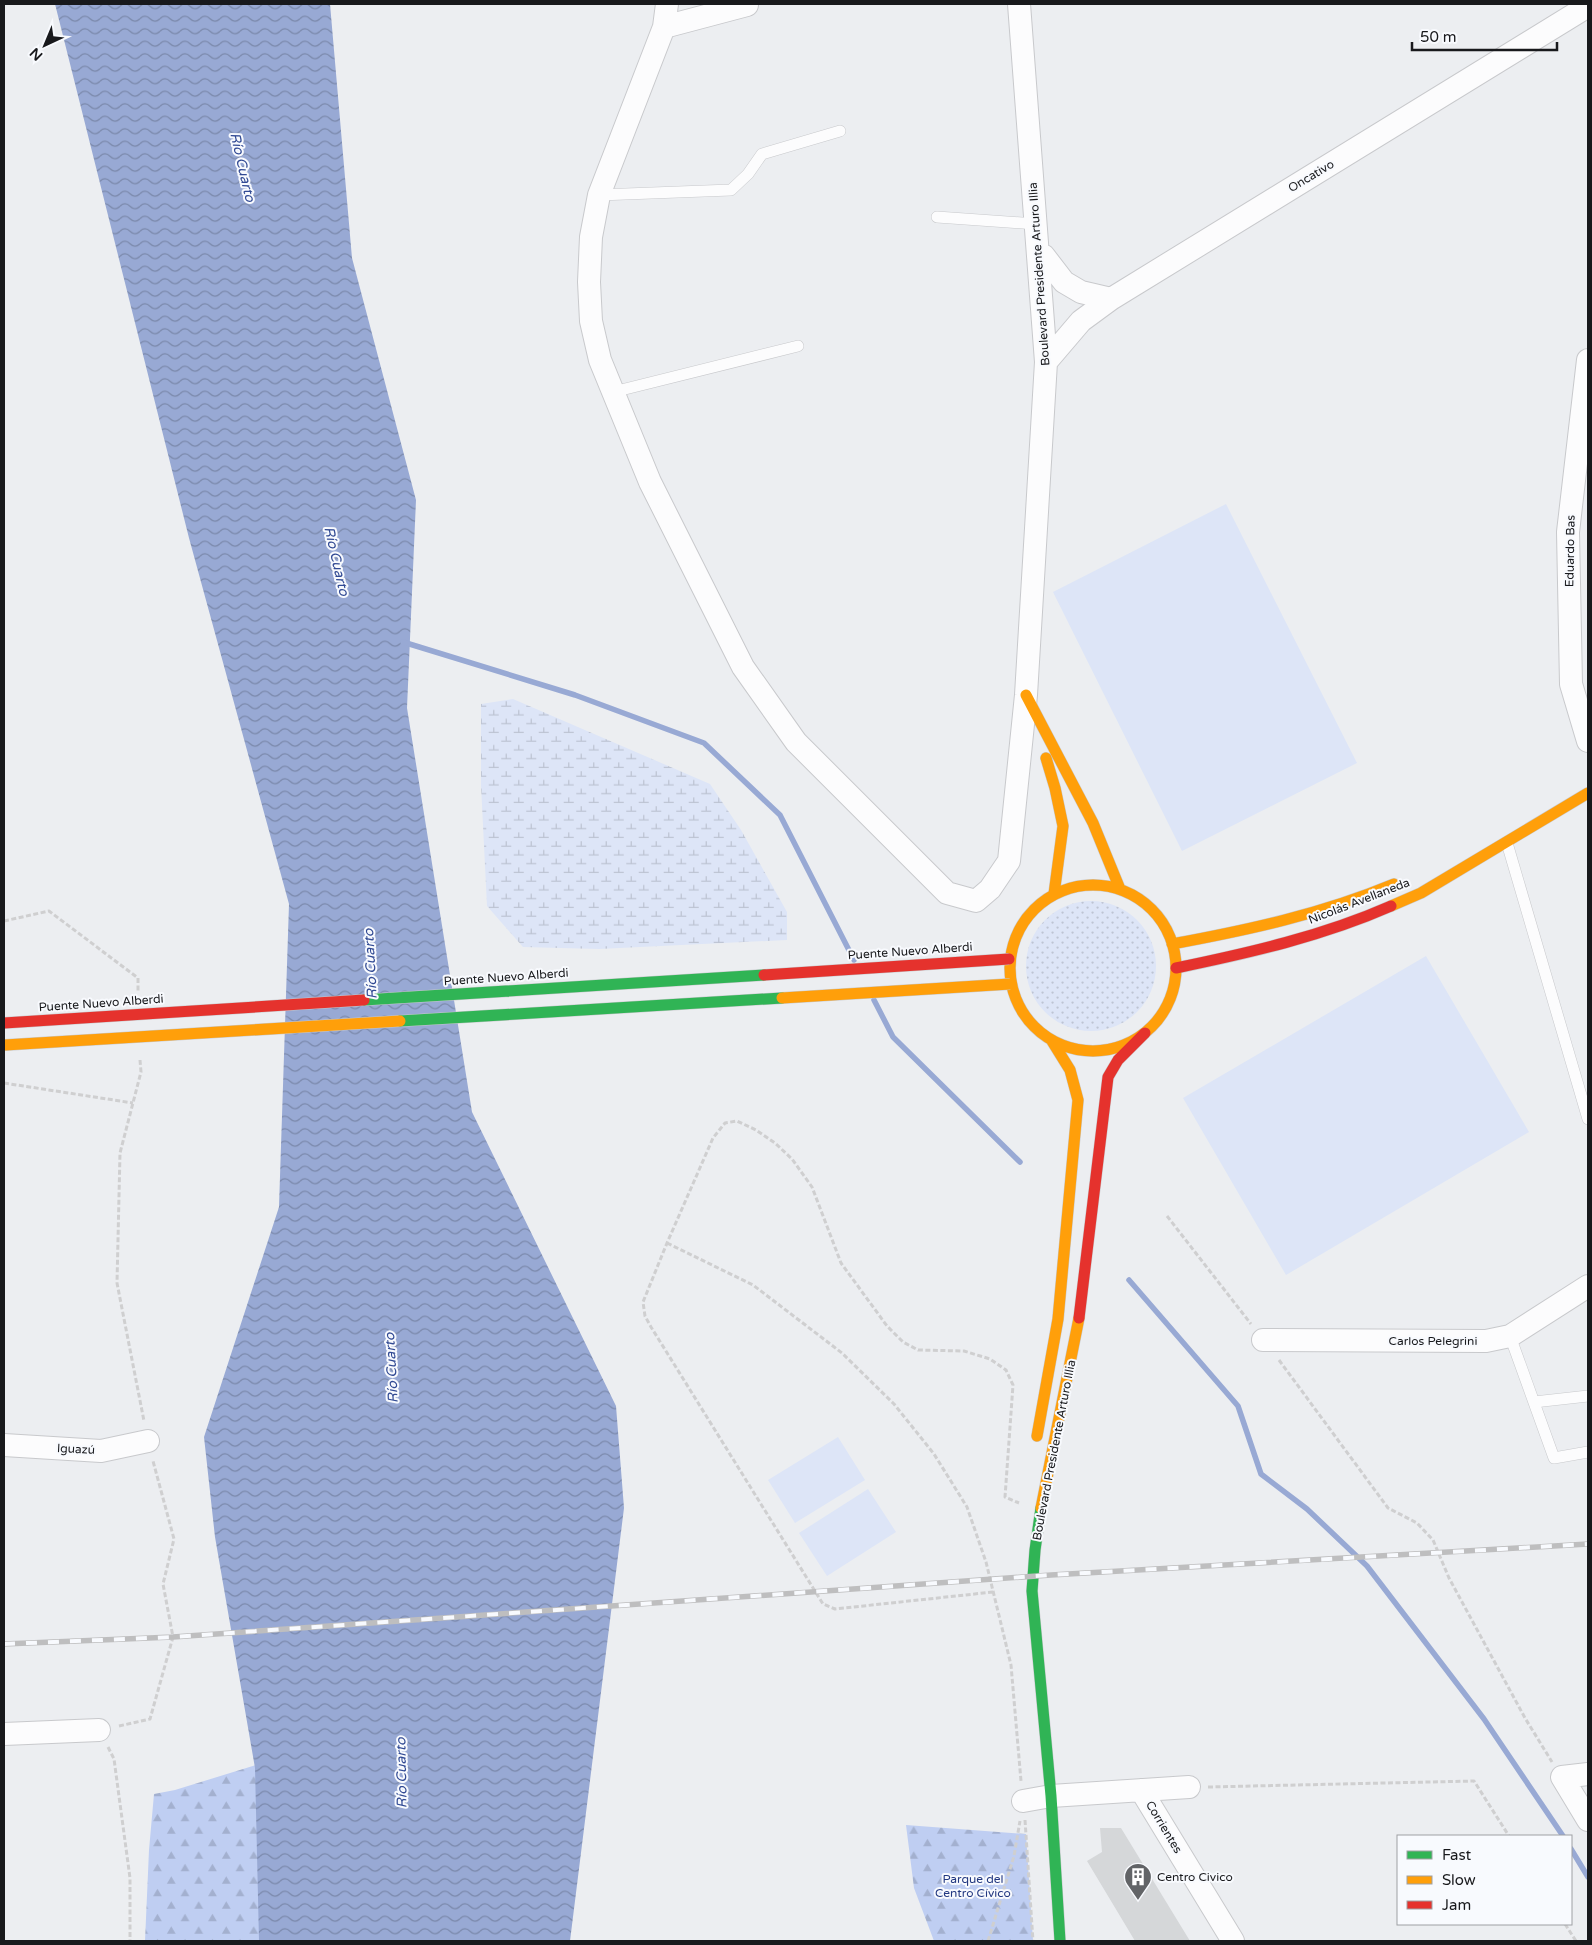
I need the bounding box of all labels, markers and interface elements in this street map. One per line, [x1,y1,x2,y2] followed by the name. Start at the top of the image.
[20,20,70,70] north arrow
[1412,20,1557,52] scale bar
[1420,28,1457,46] text: 50 m
[26,44,46,64] text: N
[226,131,259,205] water label: Río Cuarto
[1285,157,1337,195] street label: Oncativo
[1026,182,1052,366] street label: Boulevard Presidente Arturo Illia
[1562,514,1578,587] street label: Eduardo Bas
[320,525,353,599] water label: Río Cuarto
[1306,875,1412,927] street label: Nicolás Avellaneda
[360,927,381,1000] water label: Río Cuarto
[847,940,973,962] street label: Puente Nuevo Alberdi
[443,966,569,988] street label: Puente Nuevo Alberdi
[38,992,164,1014] street label: Puente Nuevo Alberdi
[381,1331,402,1404] water label: Río Cuarto
[1389,1334,1477,1348] street label: Carlos Pelegrini
[1030,1358,1078,1542] street label: Boulevard Presidente Arturo Illia
[57,1441,95,1457] street label: Iguazú
[392,1736,411,1808] water label: Río Cuarto
[1143,1798,1185,1856] street label: Corrientes
[1397,1835,1572,1925] legend
[1442,1846,1472,1864] text: Fast
[1123,1862,1153,1901] building icon: Centro Civico
[1157,1870,1233,1884] place label: Centro Civico
[1442,1871,1476,1889] text: Slow
[935,1872,1011,1900] park label: Parque del Centro Cívico
[1442,1896,1471,1914] text: Jam

